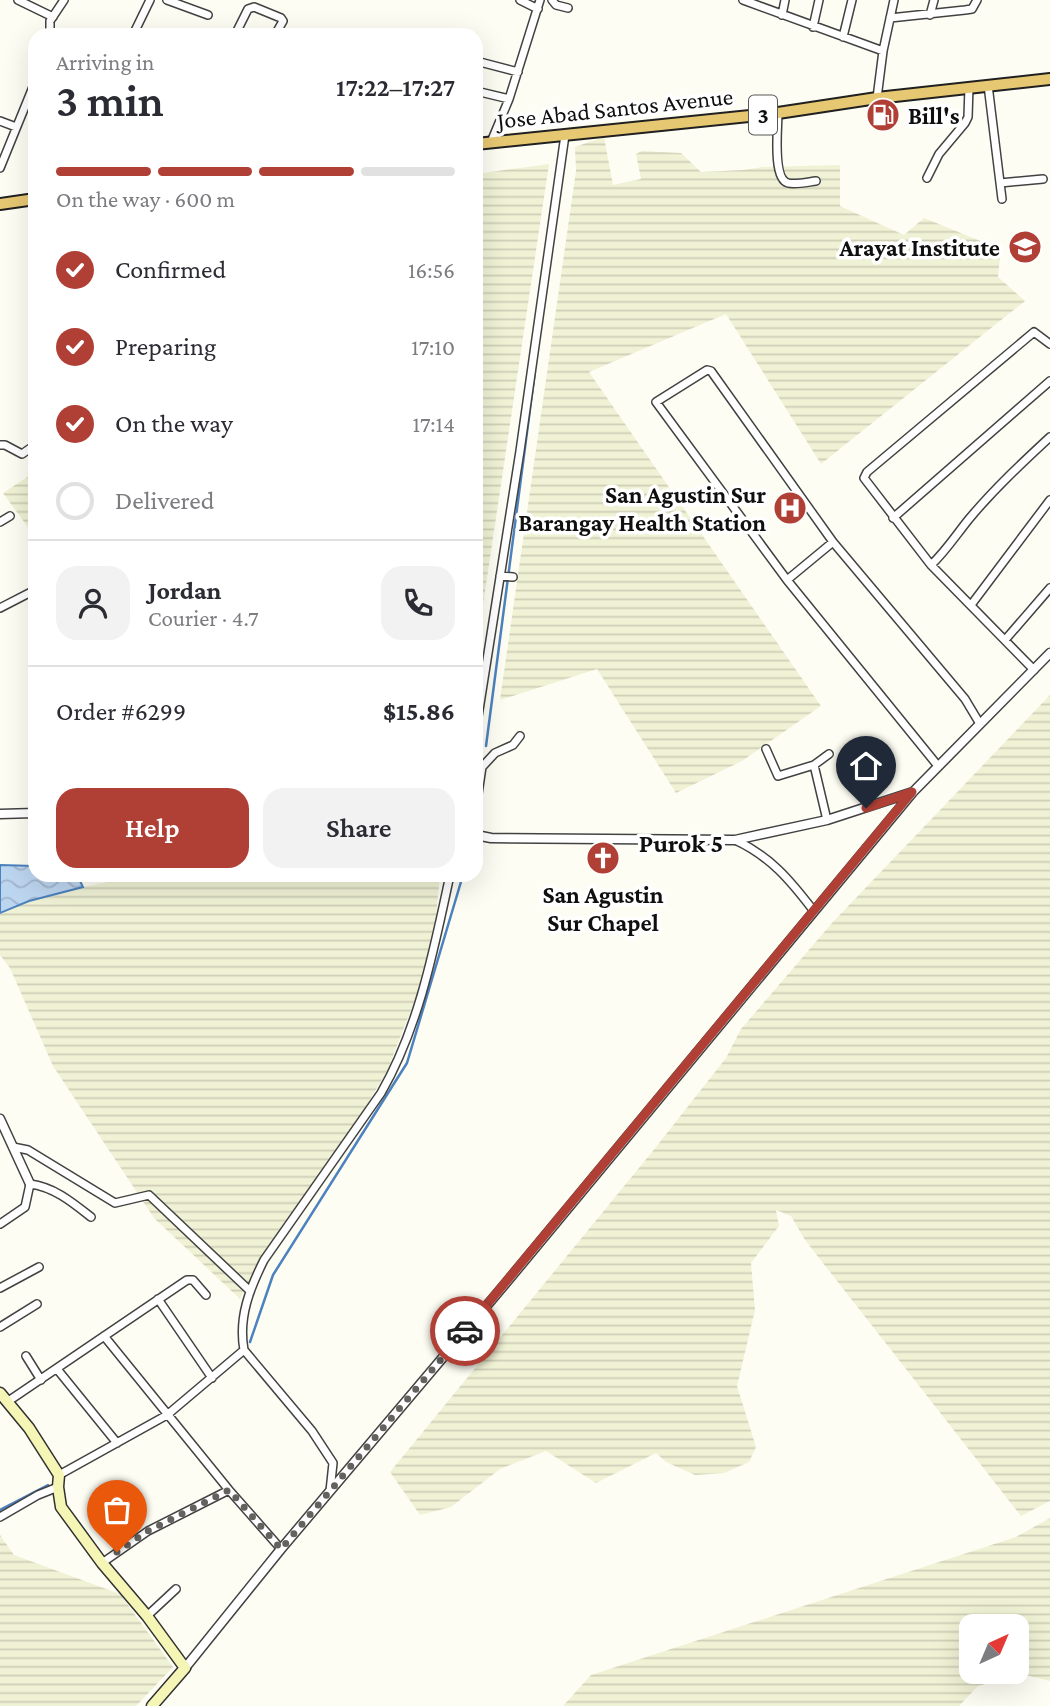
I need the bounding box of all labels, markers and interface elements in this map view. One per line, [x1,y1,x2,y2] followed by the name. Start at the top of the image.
[56,49,154,75] text: Arriving in
[336,73,455,102] text: 17:22–17:27
[56,75,164,126] text: 3 min
[494,82,734,134] street label: Jose Abad Santos Avenue
[749,96,777,134] road number: 3
[864,96,902,134] fuel station icon: Bill's
[908,102,960,129] place label: Bill's
[56,186,235,212] text: On the way · 600 m
[1006,228,1044,266] school or university icon: Arayat Institute
[839,234,1000,261] place label: Arayat Institute
[56,251,94,289] icon: check
[115,255,226,284] text: Confirmed
[408,257,455,283] text: 16:56
[56,328,94,366] icon: check
[115,332,216,361] text: Preparing
[411,334,455,360] text: 17:10
[56,405,94,443] icon: check
[115,409,233,438] text: On the way
[412,411,455,437] text: 17:14
[518,481,766,536] place label: San Agustin Sur Barangay Health Station
[115,486,214,515] text: Delivered
[771,489,809,527] hospital icon: San Agustin Sur Barangay Health Station
[56,566,130,640] button: person
[381,566,455,640] button: phone
[148,576,222,605] text: Jordan
[148,605,259,631] text: Courier · 4.7
[56,697,186,726] text: Order #6299
[383,697,455,726] text: $15.86
[836,736,896,808] pin
[847,747,885,785] icon: home
[56,788,249,868] button: Help
[263,788,455,868] button: Share
[639,829,723,858] district label: Purok 5
[584,839,622,877] church icon: San Agustin Sur Chapel
[542,881,664,936] place label: San Agustin Sur Chapel
[430,1296,500,1366] courier
[446,1312,484,1350] icon: car
[87,1480,147,1552] pin
[98,1491,136,1529] icon: bag
[959,1614,1029,1684] north arrow
[959,1614,1029,1684] map controls

